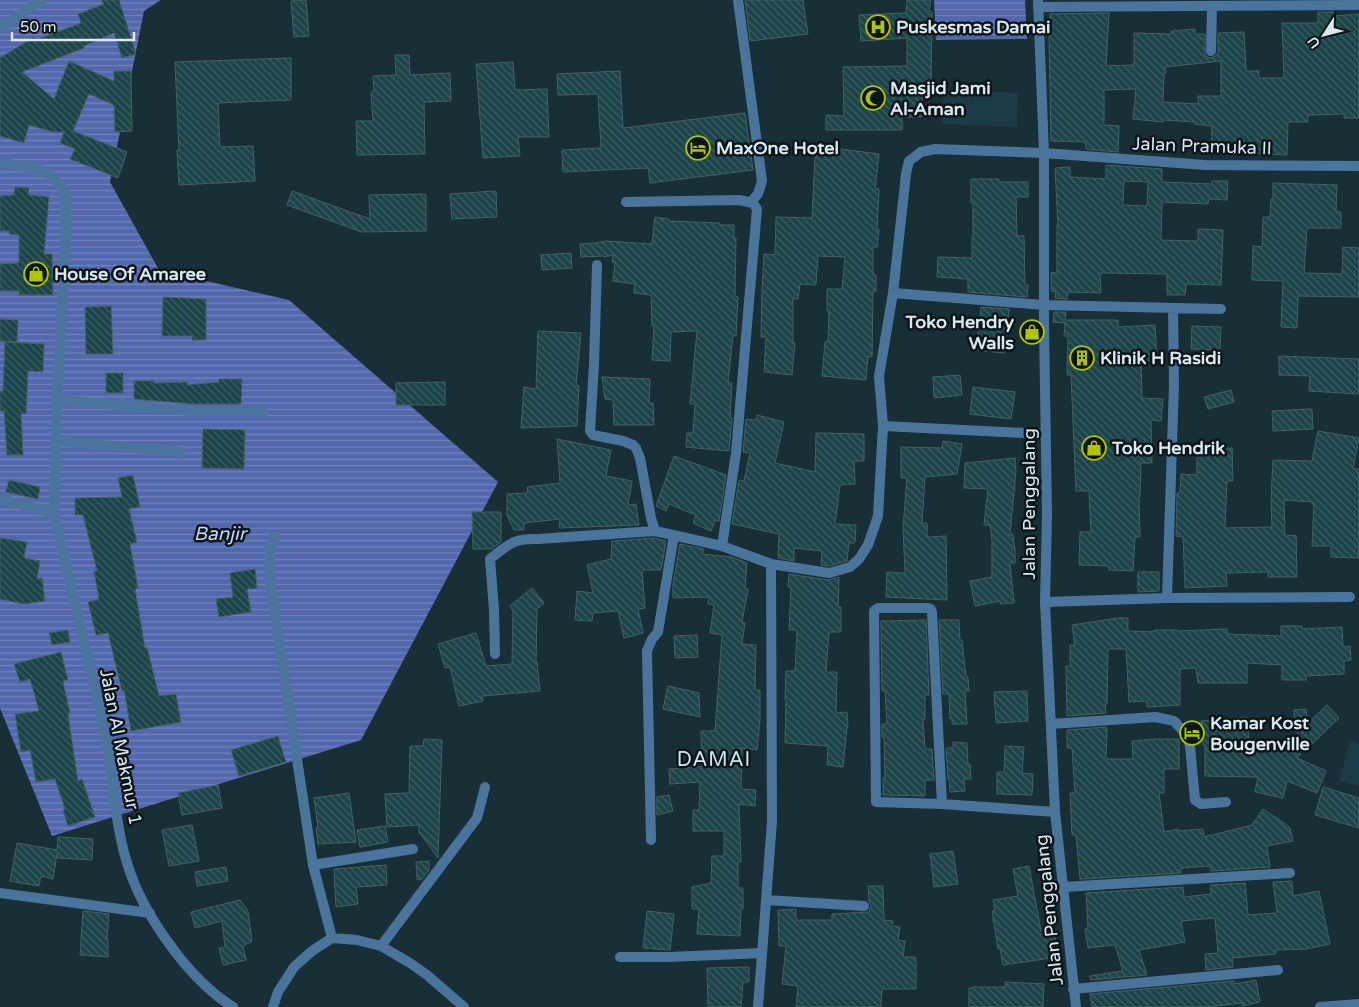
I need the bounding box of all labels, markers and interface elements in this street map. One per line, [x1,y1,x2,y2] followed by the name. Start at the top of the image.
[12,10,135,42] scale bar
[1299,10,1349,60] north arrow
[865,14,891,40] hospital icon: Puskesmas Damai
[896,16,1051,38] place label: Puskesmas Damai
[20,18,57,36] text: 50 m
[1304,33,1324,52] text: U
[890,77,991,120] place label: Masjid Jami Al-Aman
[860,85,886,111] mosque icon: Masjid Jami Al-Aman
[1132,133,1272,159] street label: Jalan Pramuka II
[685,135,711,161] hotel icon: MaxOne Hotel
[716,137,839,159] place label: MaxOne Hotel
[23,261,49,287] shop icon: House Of Amaree
[54,263,206,285] place label: House Of Amaree
[905,311,1014,354] place label: Toko Hendry Walls
[1019,319,1045,345] shop icon: Toko Hendry Walls
[1069,345,1095,371] building icon: Klinik H Rasidi
[1100,347,1221,369] place label: Klinik H Rasidi
[1018,428,1040,580] street label: Jalan Penggalang
[1081,435,1107,461] shop icon: Toko Hendrik
[1111,437,1225,459] place label: Toko Hendrik
[194,523,249,545] water label: Banjir
[95,667,147,827] street label: Jalan Al Makmur 1
[1210,712,1310,755] place label: Kamar Kost Bougenville
[1179,720,1205,746] hotel icon: Kamar Kost Bougenville
[677,748,751,772] district label: DAMAI
[1030,834,1068,986] street label: Jalan Penggalang

